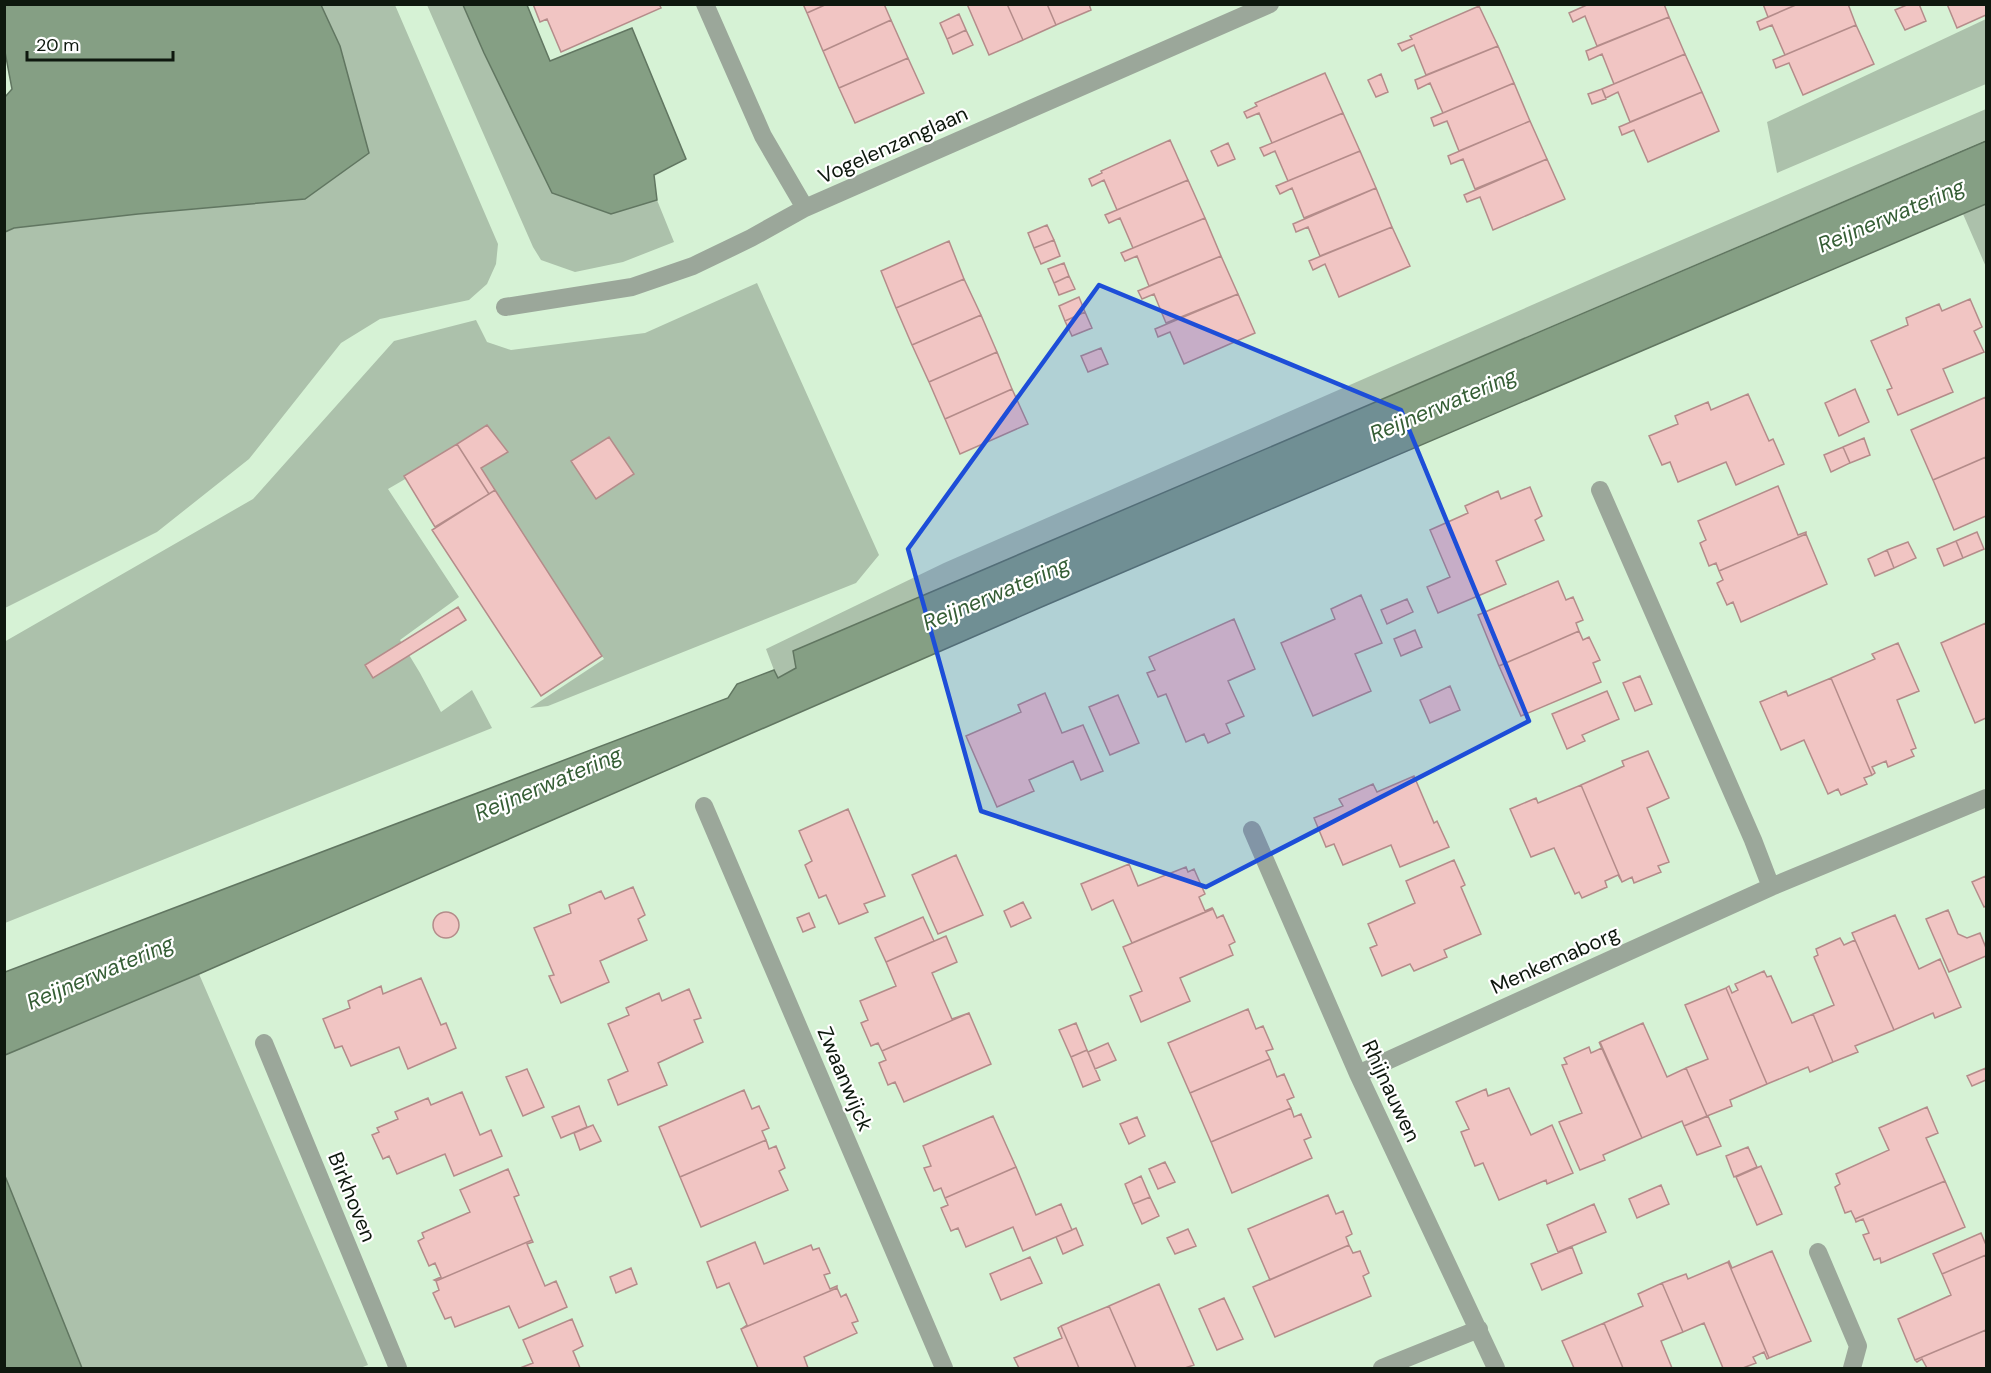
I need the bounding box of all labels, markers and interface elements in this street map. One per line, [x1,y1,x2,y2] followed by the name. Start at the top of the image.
[27,24,172,62] scale bar
[36,33,79,57] text: 20 m
[814,99,972,191] street label: Vogelenzanglaan
[1813,171,1970,260] water label: Reijnerwatering
[1365,360,1522,449] water label: Reijnerwatering
[918,549,1075,638] water label: Reijnerwatering
[470,739,627,828] water label: Reijnerwatering
[1486,919,1624,1001] street label: Menkemaborg
[22,928,179,1017] water label: Reijnerwatering
[810,1023,880,1136] street label: Zwaanwijck
[1355,1035,1427,1147] street label: Rhijnauwen
[321,1148,383,1246] street label: Birkhoven

